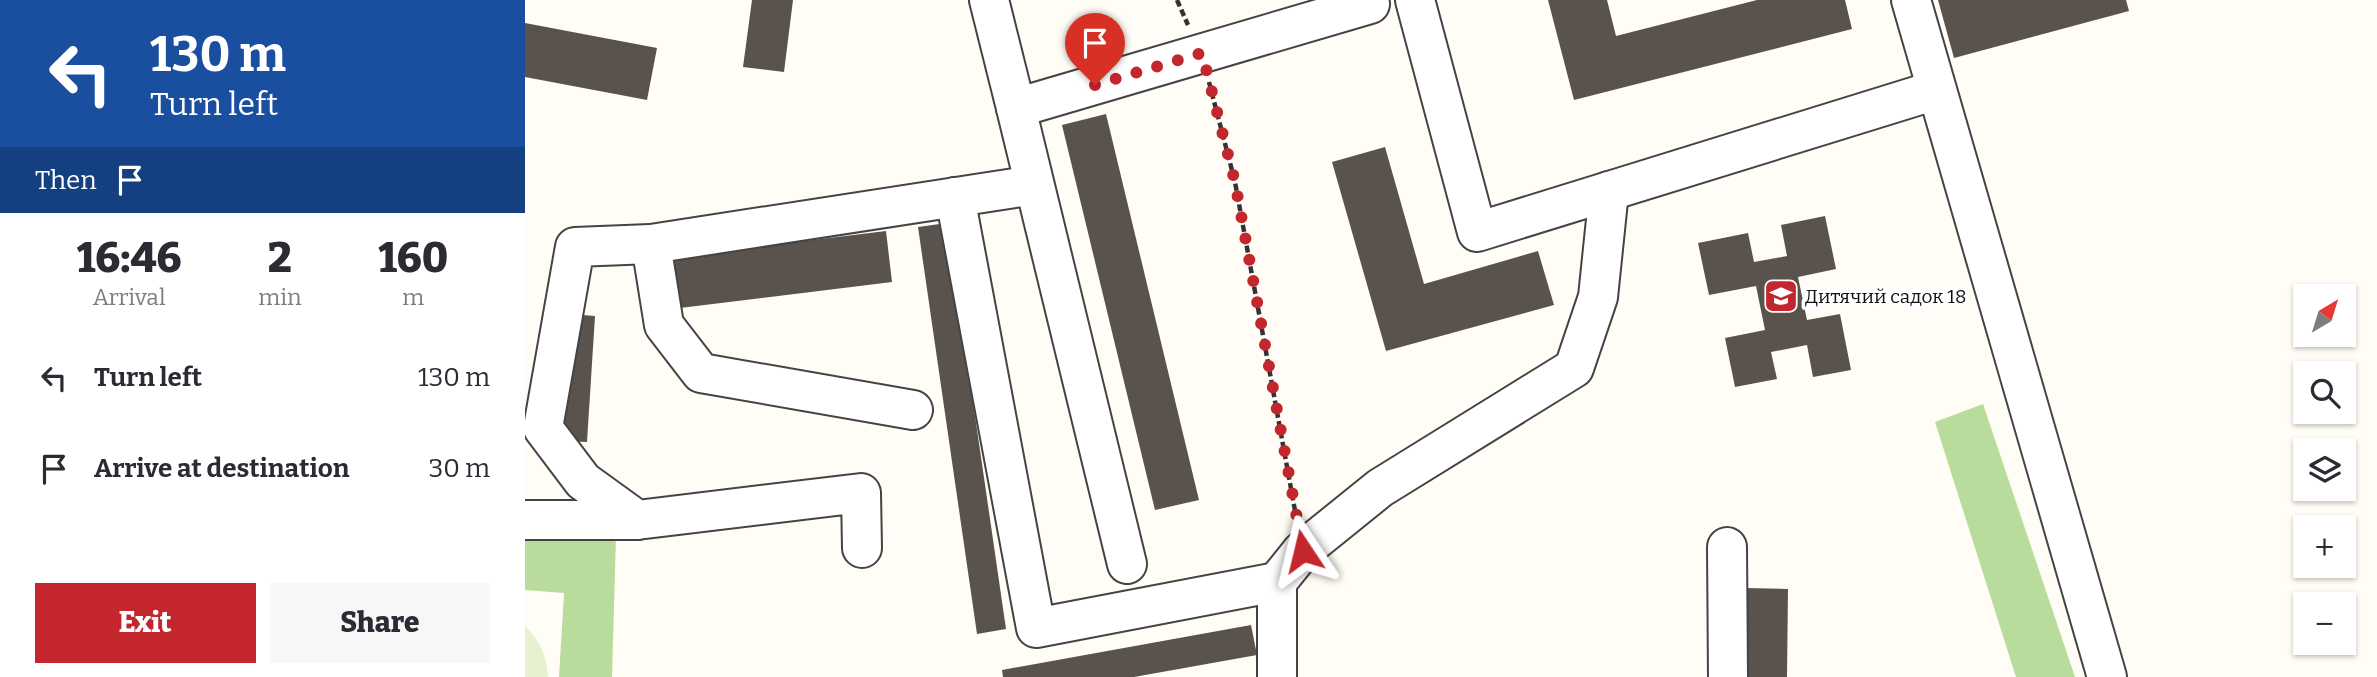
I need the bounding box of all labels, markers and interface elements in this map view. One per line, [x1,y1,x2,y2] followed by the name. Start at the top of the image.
[1065,13,1125,85] pin
[1076,24,1114,62] icon: arrive
[150,25,286,84] text: 130 m
[35,28,126,119] icon: left
[150,85,278,123] text: Turn left
[111,161,149,199] icon: arrive
[35,165,97,196] text: Then
[77,233,182,283] text: 16:46
[268,233,292,283] text: 2
[378,233,448,283] text: 160
[1762,277,1800,315] school or university icon: Дитячий садок 18
[93,283,166,311] text: Arrival
[258,283,302,311] text: min
[402,283,424,311] text: m
[2293,284,2355,346] north arrow
[2293,284,2356,655] map controls
[1805,285,1966,308] place label: Дитячий садок 18
[35,359,73,397] icon: left
[2293,361,2356,424] button: search
[94,362,202,393] text: Turn left
[418,362,490,393] text: 130 m
[2293,438,2356,501] button: layers
[35,450,73,488] icon: arrive
[94,453,349,484] text: Arrive at destination
[429,453,490,484] text: 30 m
[1266,514,1340,588] position arrow
[2293,515,2356,578] button: +
[35,583,256,663] button: Exit
[270,583,490,663] button: Share
[2293,592,2356,655] button: −

